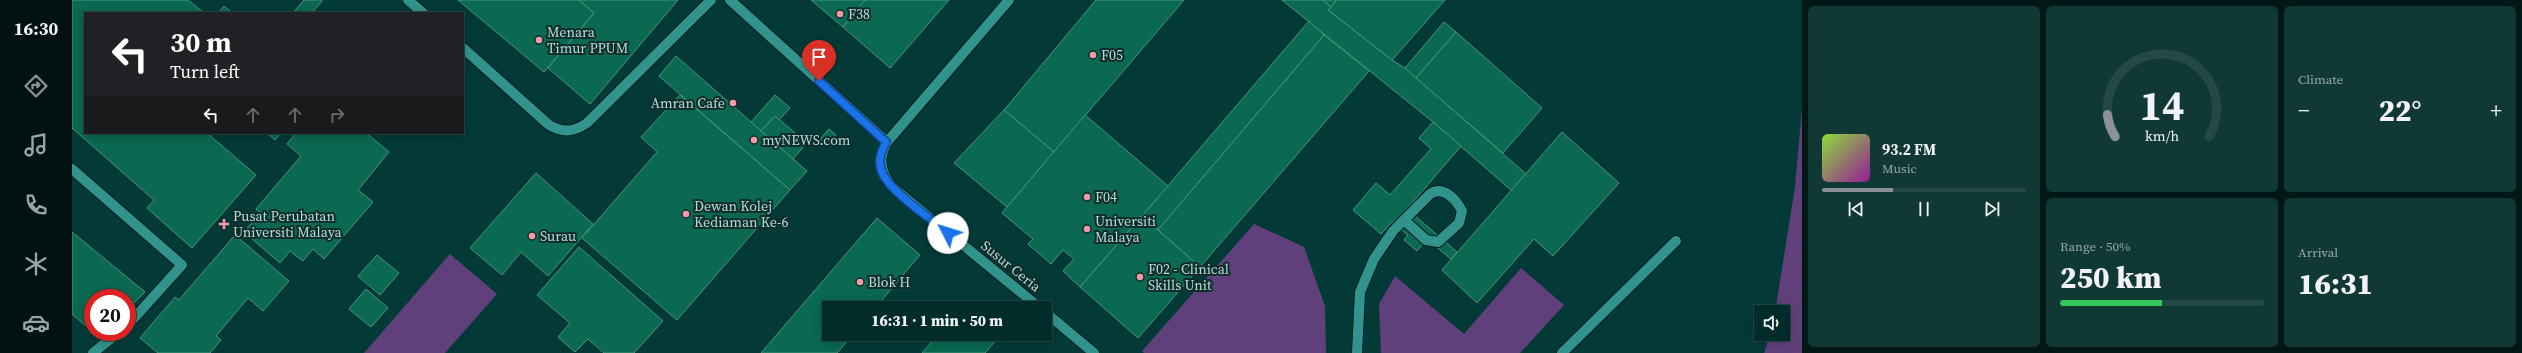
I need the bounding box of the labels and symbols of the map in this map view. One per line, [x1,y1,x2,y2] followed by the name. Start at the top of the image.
[848,4,870,24] place label: F38
[835,9,845,19] marker: F38
[547,22,628,58] place label: Menara Timur PPUM
[534,35,544,45] marker: Menara Timur PPUM
[802,40,836,81] pin
[1101,45,1123,65] place label: F05
[1088,50,1098,60] marker: F05
[651,93,725,113] place label: Amran Cafe
[728,98,738,108] marker: Amran Cafe
[762,130,851,150] place label: myNEWS.com
[749,135,759,145] marker: myNEWS.com
[1095,187,1117,207] place label: F04
[1082,192,1092,202] marker: F04
[694,196,789,232] place label: Dewan Kolej Kediaman Ke-6
[233,206,343,242] place label: Pusat Perubatan Universiti Malaya
[681,209,691,219] marker: Dewan Kolej Kediaman Ke-6
[1095,211,1156,247] place label: Universiti Malaya
[927,212,969,254] position arrow
[218,218,230,230] marker: Pusat Perubatan Universiti Malaya
[1082,224,1092,234] marker: Universiti Malaya
[540,226,576,246] place label: Surau
[527,231,537,241] marker: Surau
[977,236,1046,297] street label: Susur Ceria
[1148,259,1229,295] place label: F02 - Clinical Skills Unit
[868,272,910,292] place label: Blok H
[1135,272,1145,282] marker: F02 - Clinical Skills Unit
[855,277,865,287] marker: Blok H
[84,289,136,341] speed limit sign: 20

